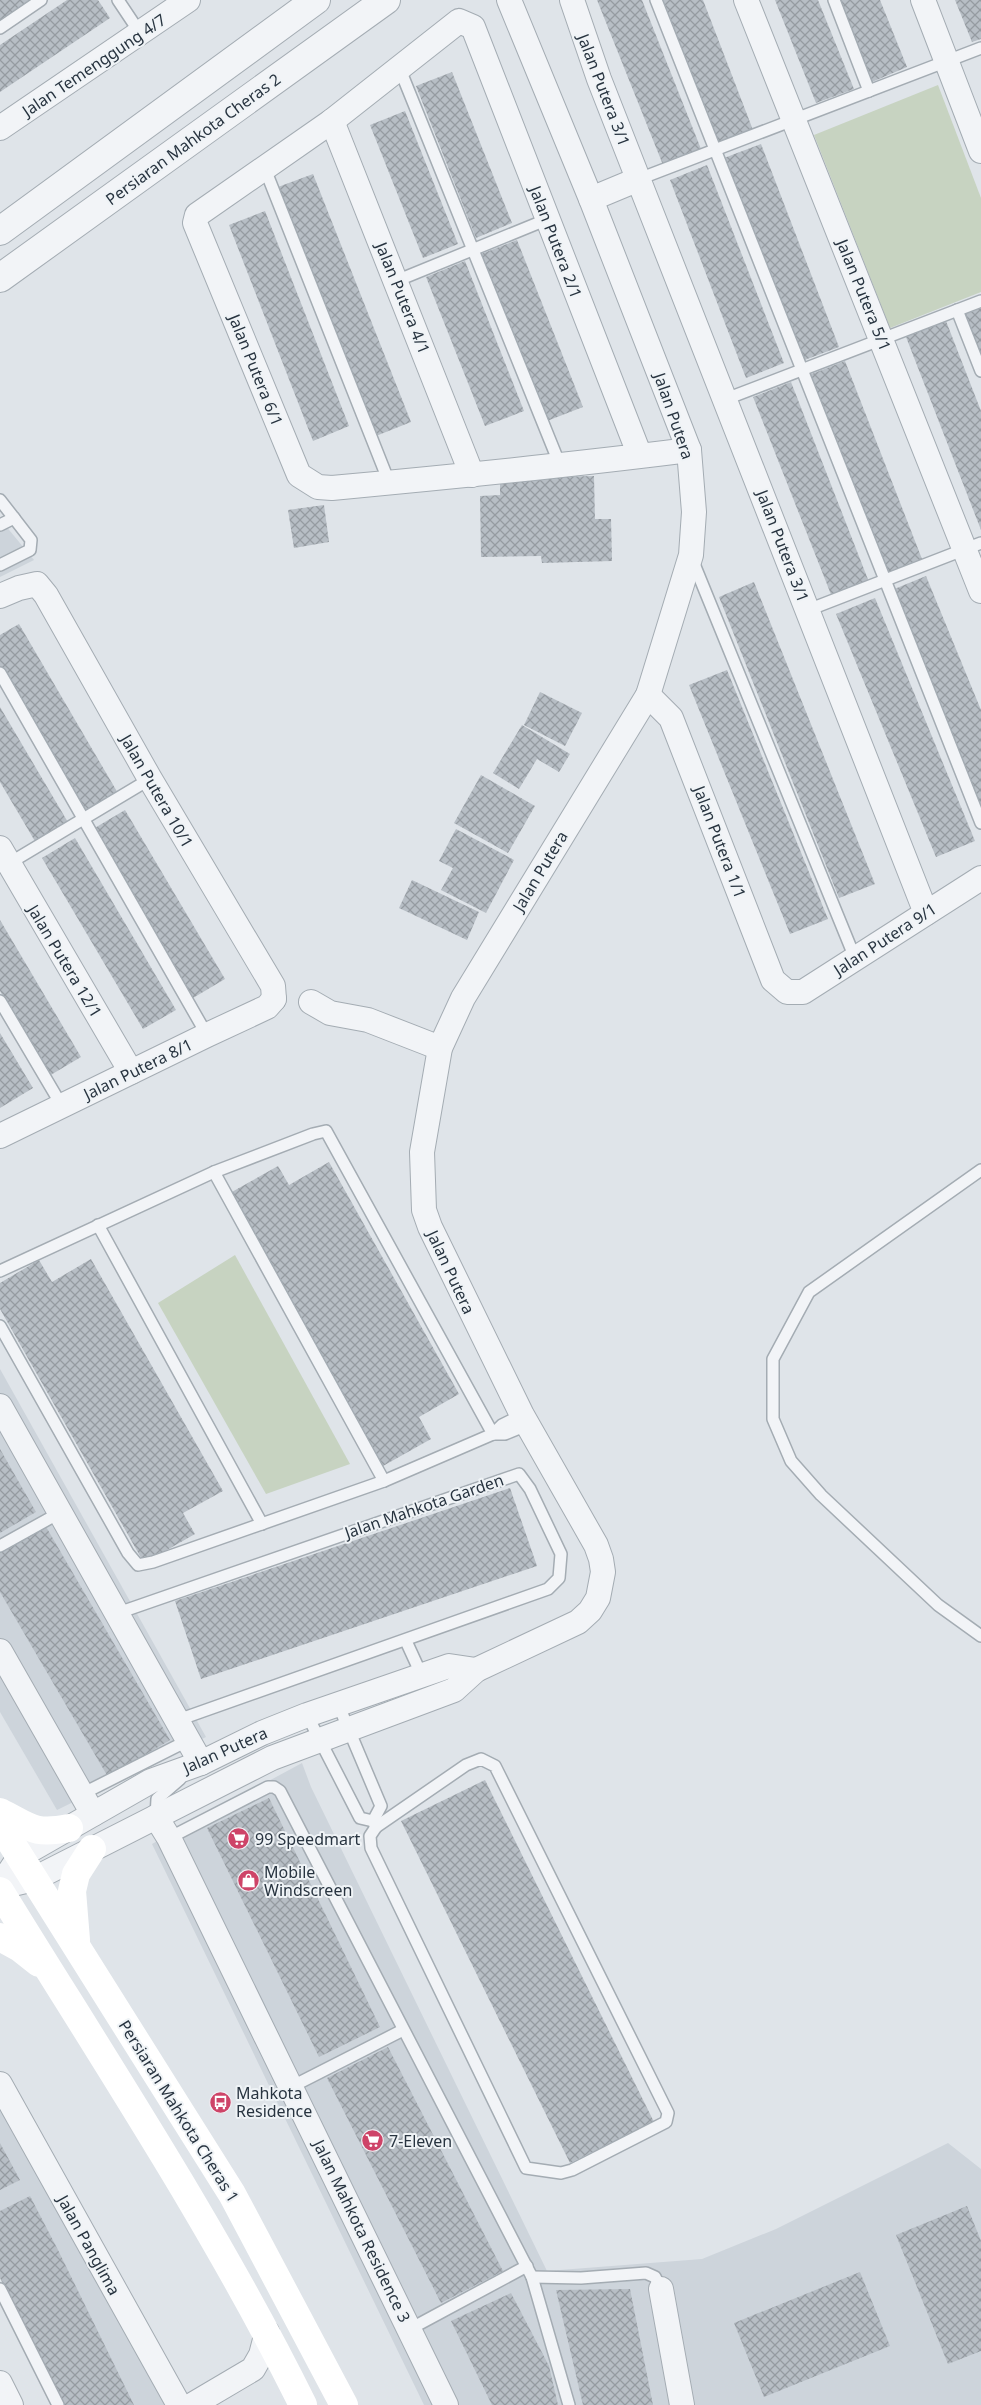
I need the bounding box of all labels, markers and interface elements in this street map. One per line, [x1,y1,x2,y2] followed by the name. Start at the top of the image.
[16,9,170,122] street label: Jalan Temenggung 4/7
[572,29,636,149] street label: Jalan Putera 3/1
[101,68,285,210] street label: Persiaran Mahkota Cheras 2
[524,181,588,301] street label: Jalan Putera 2/1
[831,234,896,354] street label: Jalan Putera 5/1
[370,237,435,357] street label: Jalan Putera 4/1
[223,309,288,429] street label: Jalan Putera 6/1
[648,368,699,462] street label: Jalan Putera
[751,485,815,605] street label: Jalan Putera 3/1
[115,728,198,852] street label: Jalan Putera 10/1
[688,781,752,901] street label: Jalan Putera 1/1
[506,827,573,917] street label: Jalan Putera
[828,897,941,982] street label: Jalan Putera 9/1
[22,899,107,1021] street label: Jalan Putera 12/1
[78,1033,196,1106] street label: Jalan Putera 8/1
[421,1225,480,1317] street label: Jalan Putera
[340,1468,506,1544] street label: Jalan Mahkota Garden
[178,1722,271,1779] street label: Jalan Putera
[227,1827,251,1851] supermarket icon: 99 Speedmart
[255,1828,361,1850] place label: 99 Speedmart
[264,1861,352,1901] place label: Mobile Windscreen
[236,1869,260,1893] shop icon: Mobile Windscreen
[114,2016,244,2206] street label: Persiaran Mahkota Cheras 1
[236,2082,312,2122] place label: Mahkota Residence
[208,2090,232,2114] bus stop icon: Mahkota Residence
[361,2129,385,2153] supermarket icon: 7-Eleven
[389,2130,452,2152] place label: 7-Eleven
[307,2134,416,2326] street label: Jalan Mahkota Residence 3
[51,2189,126,2299] street label: Jalan Panglima

